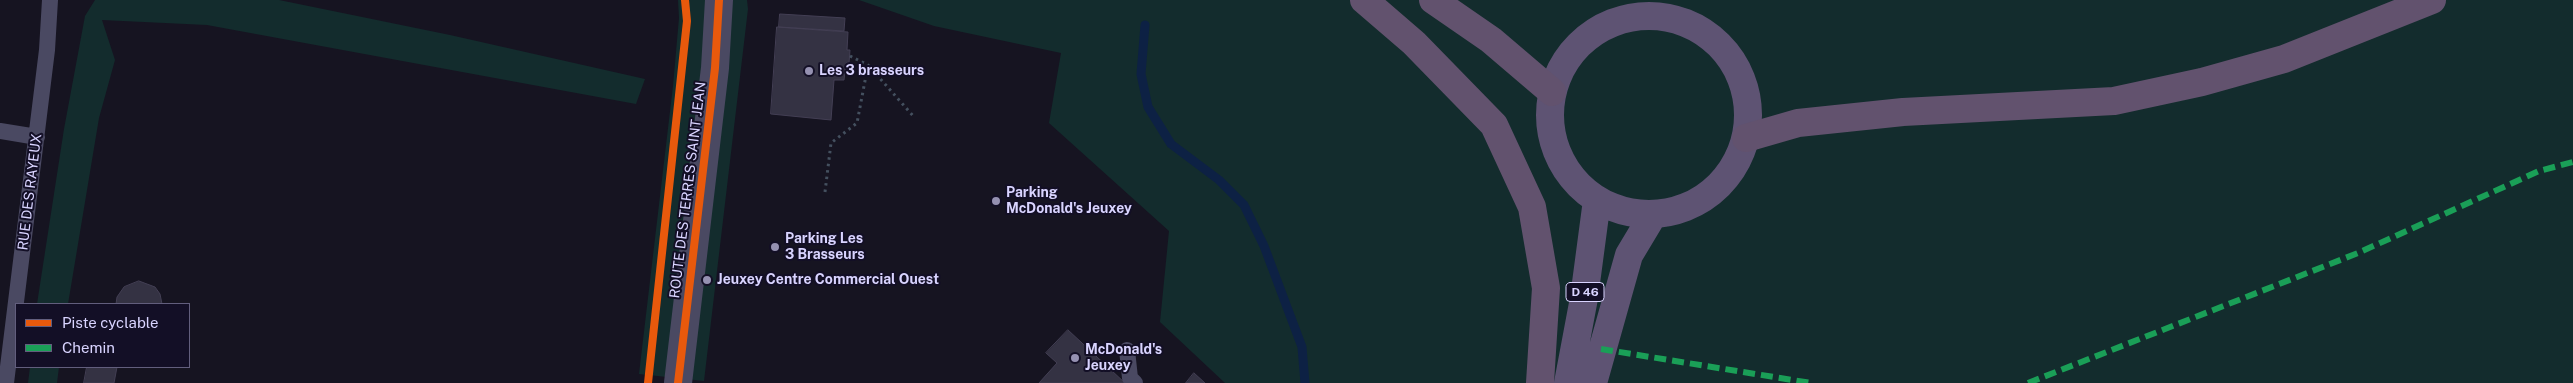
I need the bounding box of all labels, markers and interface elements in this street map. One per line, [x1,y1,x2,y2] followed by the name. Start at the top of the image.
[819,63,924,79] place label: Les 3 brasseurs
[803,65,815,77] marker: Les 3 brasseurs
[666,81,710,299] street label: ROUTE DES TERRES SAINT JEAN
[15,133,45,251] street label: RUE DES RAYEUX
[1006,185,1132,218] place label: Parking McDonald's Jeuxey
[990,195,1002,207] marker: Parking McDonald's Jeuxey
[785,231,865,264] place label: Parking Les 3 Brasseurs
[769,241,781,253] marker: Parking Les 3 Brasseurs
[717,272,939,288] place label: Jeuxey Centre Commercial Ouest
[701,274,713,286] marker: Jeuxey Centre Commercial Ouest
[1566,282,1604,302] road number: D 46
[15,303,190,368] legend
[62,314,159,331] text: Piste cyclable
[62,339,115,356] text: Chemin
[1085,342,1162,374] place label: McDonald's Jeuxey
[1069,352,1081,364] marker: McDonald's Jeuxey

